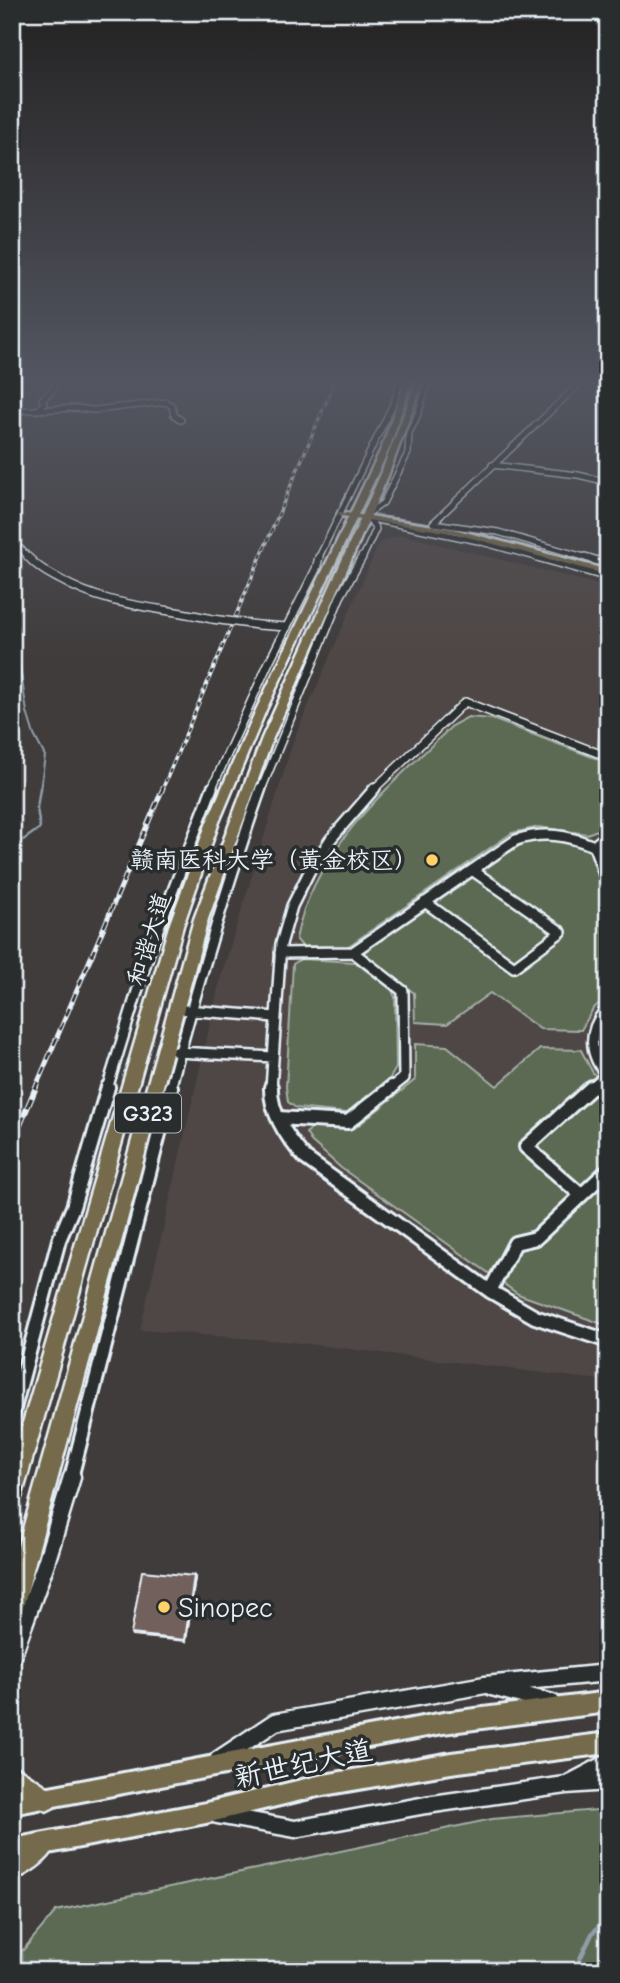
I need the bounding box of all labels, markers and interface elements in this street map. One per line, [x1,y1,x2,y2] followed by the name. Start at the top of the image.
[130,846,418,874] place label: 赣南医科大学（黄金校区）
[424,852,440,868] marker: 赣南医科大学（黄金校区）
[122,889,176,989] street label: 和谐大道
[115,1094,181,1132] road number: G323
[178,1592,273,1624] place label: Sinopec
[156,1599,172,1615] marker: Sinopec
[231,1734,375,1794] street label: 新世纪大道

